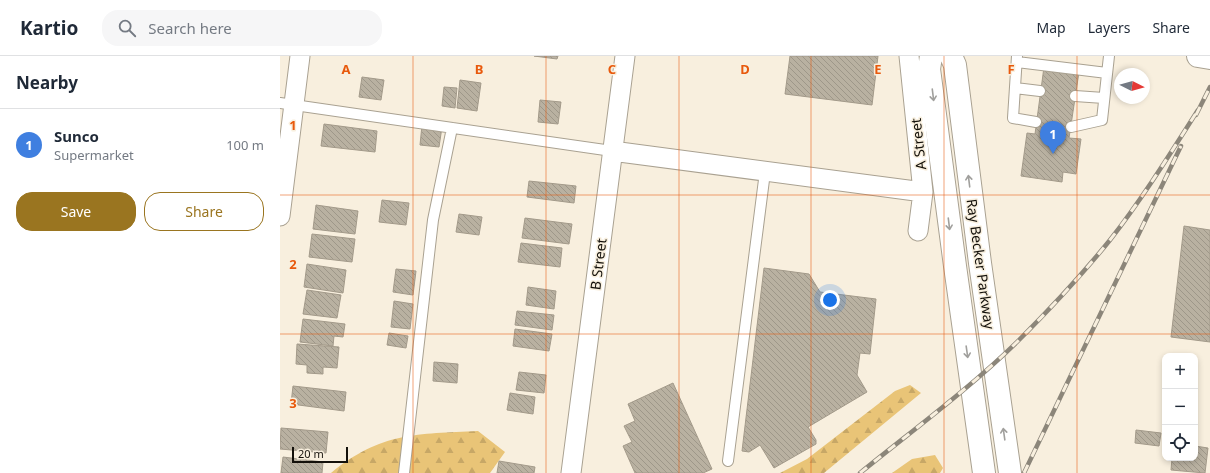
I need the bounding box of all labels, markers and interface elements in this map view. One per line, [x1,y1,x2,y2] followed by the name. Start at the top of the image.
[102,10,382,46] search box
[20,15,78,41] text: Kartio
[116,17,138,39] icon: search
[148,18,232,38] text: Search here
[1037,18,1066,37] text: Map
[1088,18,1130,37] text: Layers
[1152,18,1190,37] text: Share
[342,60,351,78] text: A
[475,60,483,78] text: B
[608,60,616,78] text: C
[740,60,750,78] text: D
[874,60,882,78] text: E
[1007,60,1015,78] text: F
[1114,68,1150,104] north arrow
[16,71,78,94] text: Nearby
[929,88,937,101] one-way arrow
[289,116,297,134] text: 1
[906,117,930,171] street label: A Street
[1040,121,1066,154] pin: 1
[54,126,99,146] text: Sunco
[25,136,33,154] text: 1
[226,136,264,154] text: 100 m
[54,146,134,164] text: Supermarket
[965,175,973,188] one-way arrow
[16,192,136,231] button: Save
[144,192,264,231] button: Share
[962,198,1000,331] street label: Ray Becker Parkway
[945,217,953,230] one-way arrow
[585,237,611,291] street label: B Street
[289,255,297,273] text: 2
[820,290,840,310] your location
[963,345,971,358] one-way arrow
[1162,353,1198,461] map controls
[1162,353,1198,389] button: +
[1162,389,1198,425] button: −
[289,394,297,412] text: 3
[1162,425,1198,461] button: locate
[1000,428,1008,441] one-way arrow
[292,445,348,464] scale bar
[298,446,324,461] text: 20 m

